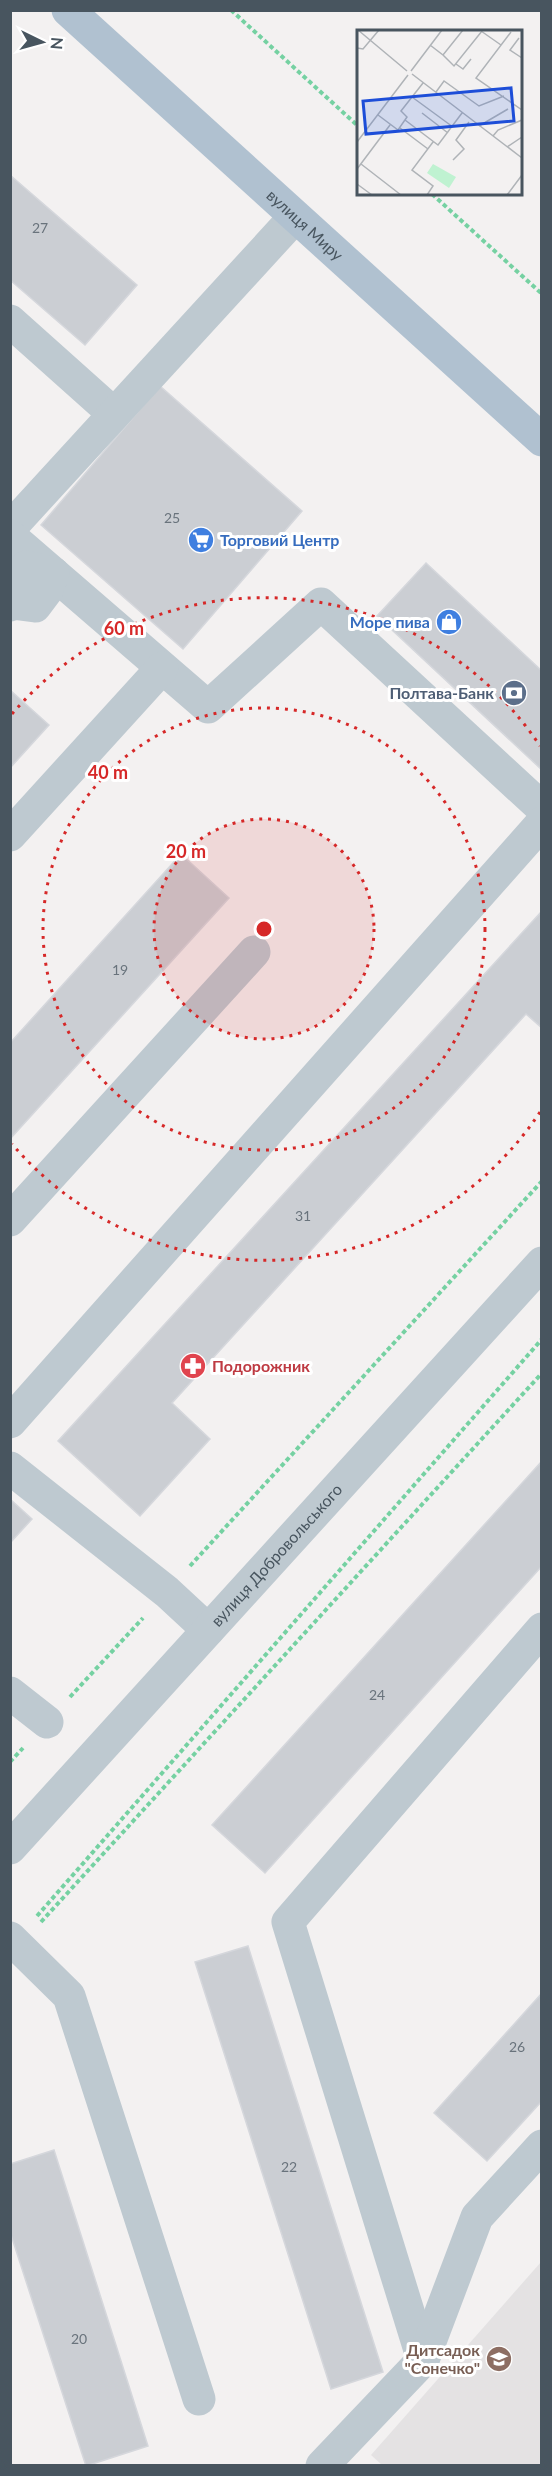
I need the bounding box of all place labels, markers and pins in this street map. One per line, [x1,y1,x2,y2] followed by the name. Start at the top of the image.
[186,525,216,555] supermarket icon: Торговий Центр
[220,530,339,549] place label: Торговий Центр
[434,607,464,637] shop icon: Море пива
[350,612,430,631] place label: Море пива
[499,678,529,708] bank icon: Полтава-Банк
[389,683,494,702] place label: Полтава-Банк
[254,919,274,939] centre of rings
[178,1351,208,1381] pharmacy icon: Подорожник
[212,1356,310,1375] place label: Подорожник
[404,2340,480,2377] place label: Дитсадок "Сонечко"
[484,2344,514,2374] school or university icon: Дитсадок "Сонечко"

